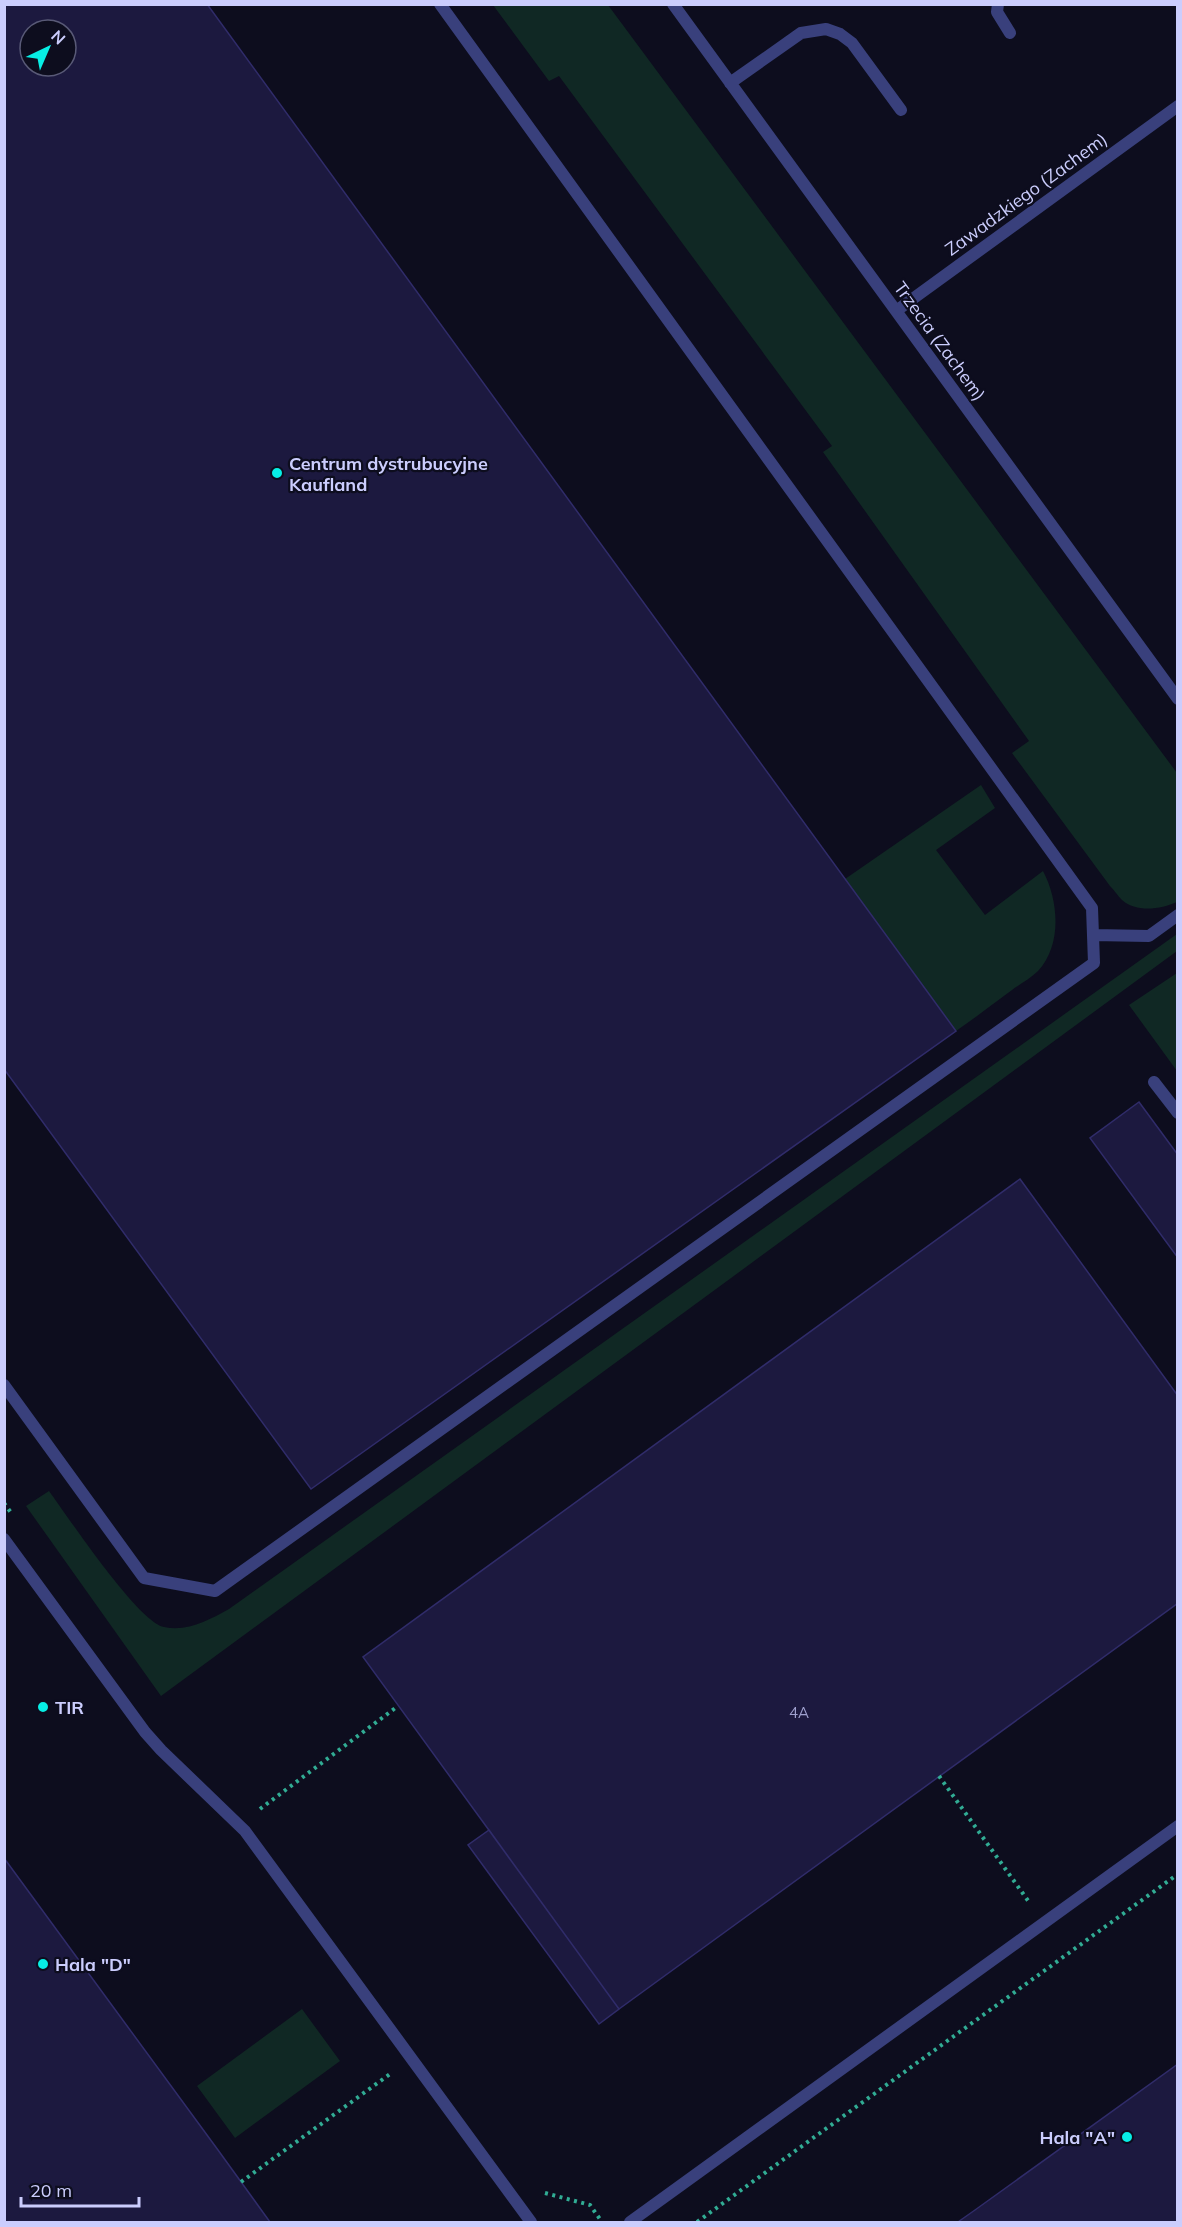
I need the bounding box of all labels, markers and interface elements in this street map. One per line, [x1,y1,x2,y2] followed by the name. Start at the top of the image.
[18,18,78,78] north arrow
[47,26,70,49] text: N
[940,127,1112,261] street label: Zawadzkiego (Zachem)
[889,277,991,405] street label: Trzecia (Zachem)
[289,452,488,496] place label: Centrum dystrubucyjne Kaufland
[270,466,284,480] marker: Centrum dystrubucyjne Kaufland
[55,1696,84,1719] place label: TIR
[36,1700,50,1714] marker: TIR
[789,1703,809,1722] house number: 4A
[55,1953,131,1976] place label: Hala "D"
[36,1957,50,1971] marker: Hala "D"
[1039,2126,1115,2149] place label: Hala "A"
[1120,2130,1134,2144] marker: Hala "A"
[21,2170,140,2208] scale bar
[30,2179,72,2202] text: 20 m

